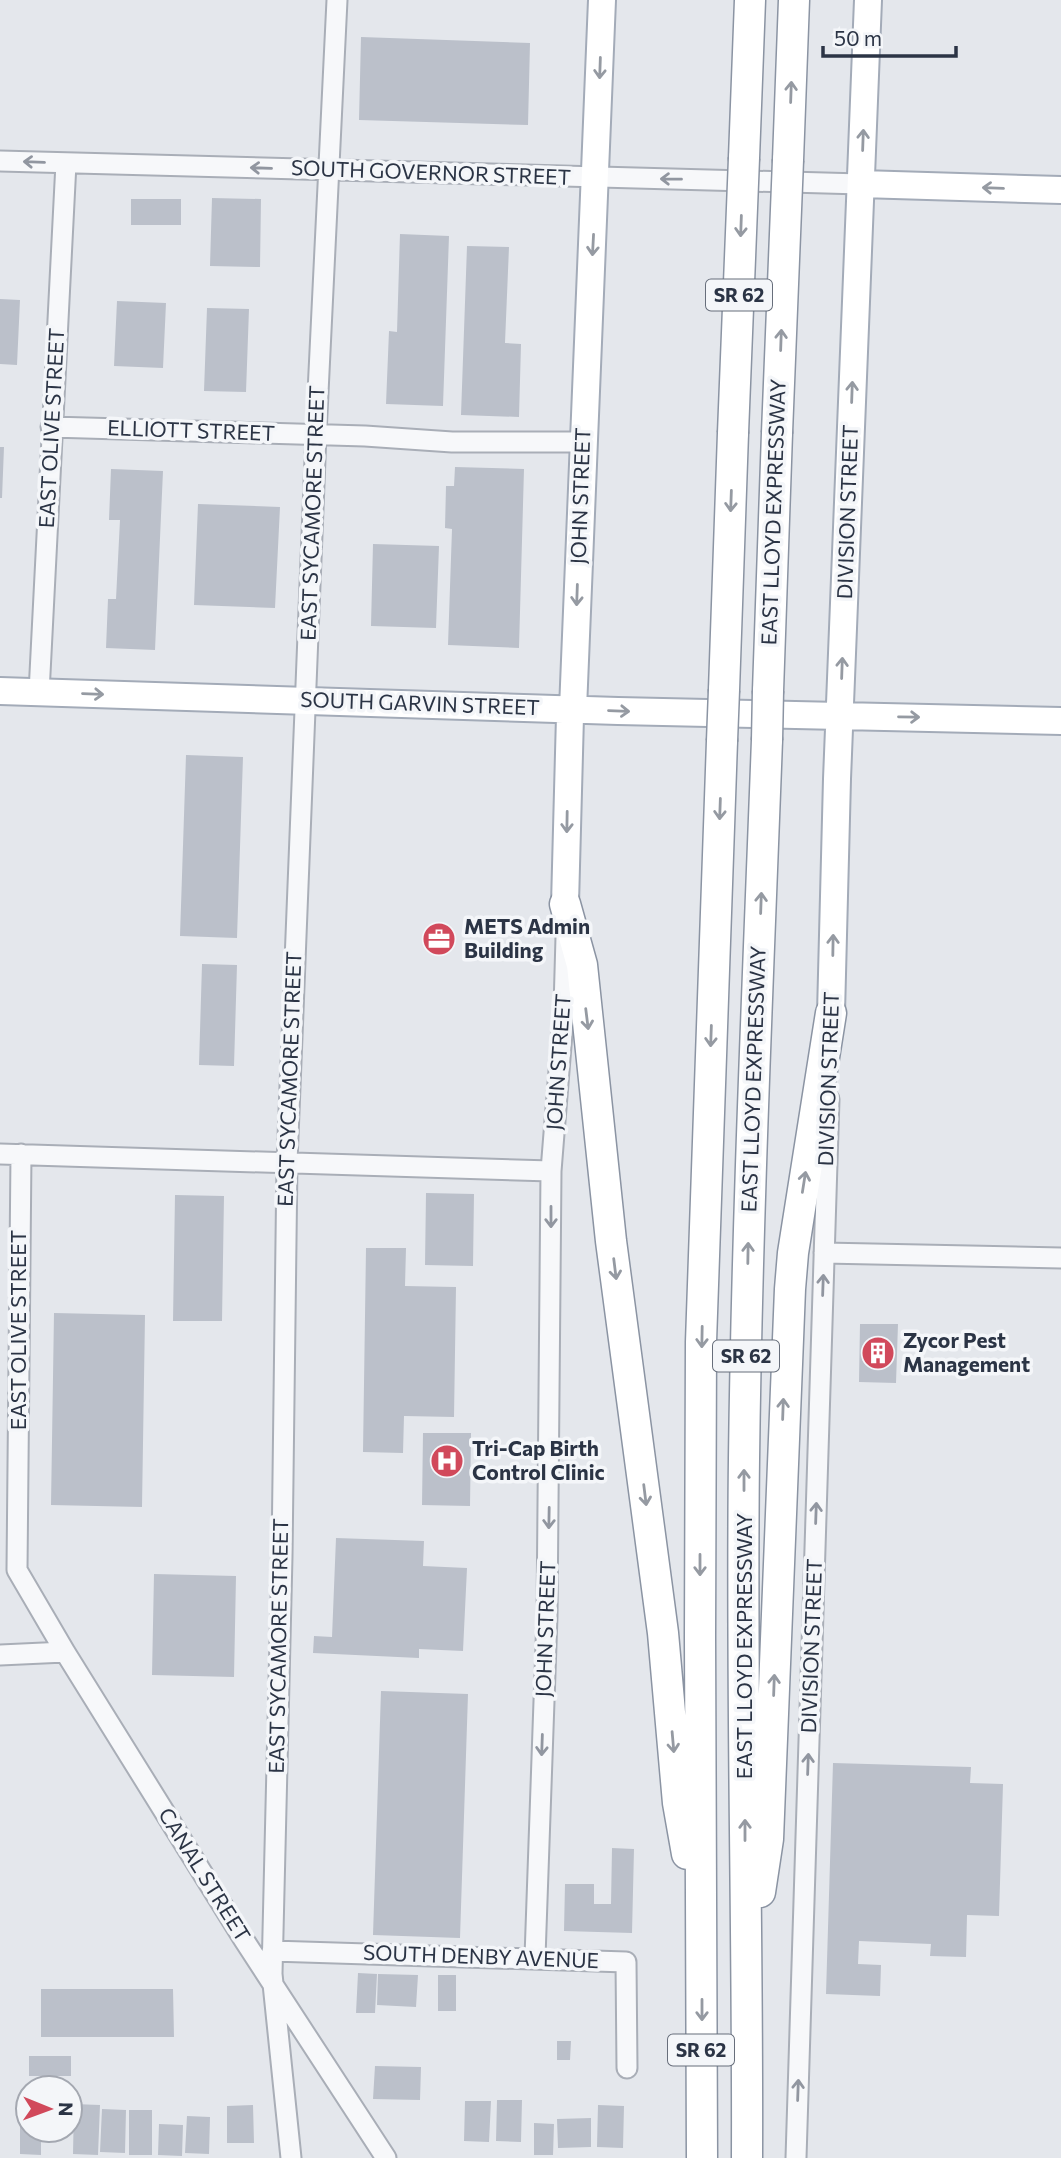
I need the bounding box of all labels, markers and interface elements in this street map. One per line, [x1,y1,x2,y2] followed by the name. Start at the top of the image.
[823,14,956,58] scale bar
[834,25,882,50] text: 50 m
[593,56,606,79] one-way arrow
[784,81,797,104] one-way arrow
[857,129,870,152] one-way arrow
[291,154,571,189] street label: SOUTH GOVERNOR STREET
[22,155,45,168] one-way arrow
[250,161,273,175] one-way arrow
[660,172,683,185] one-way arrow
[982,181,1005,195] one-way arrow
[735,214,748,237] one-way arrow
[586,234,599,257] one-way arrow
[706,280,772,310] road number: SR 62
[33,327,68,529] street label: EAST OLIVE STREET
[774,329,787,352] one-way arrow
[755,378,790,646] street label: EAST LLOYD EXPRESSWAY
[846,381,859,404] one-way arrow
[295,385,328,641] street label: EAST SYCAMORE STREET
[107,414,275,445] street label: ELLIOTT STREET
[831,424,862,600] street label: DIVISION STREET
[565,427,594,565] street label: JOHN STREET
[724,489,737,512] one-way arrow
[571,583,584,606] one-way arrow
[835,657,848,680] one-way arrow
[300,686,540,719] street label: SOUTH GARVIN STREET
[81,688,104,701] one-way arrow
[607,704,630,717] one-way arrow
[897,711,920,724] one-way arrow
[713,797,726,820] one-way arrow
[560,810,574,833] one-way arrow
[754,892,767,915] one-way arrow
[464,913,590,962] place label: METS Admin Building
[420,920,458,958] office icon: METS Admin Building
[827,933,840,956] one-way arrow
[735,945,770,1213] street label: EAST LLOYD EXPRESSWAY
[272,951,305,1207] street label: EAST SYCAMORE STREET
[812,991,843,1167] street label: DIVISION STREET
[540,993,575,1131] street label: JOHN STREET
[581,1007,594,1029] one-way arrow
[705,1025,718,1048] one-way arrow
[798,1171,811,1194] one-way arrow
[544,1205,558,1228] one-way arrow
[5,1230,30,1430] street label: EAST OLIVE STREET
[742,1242,755,1265] one-way arrow
[609,1257,622,1280] one-way arrow
[816,1274,830,1297] one-way arrow
[695,1325,708,1348] one-way arrow
[903,1327,1030,1376] place label: Zycor Pest Management
[859,1334,897,1372] building icon: Zycor Pest Management
[713,1340,779,1372] road number: SR 62
[777,1397,790,1420] one-way arrow
[472,1435,605,1484] place label: Tri-Cap Birth Control Clinic
[428,1442,466,1480] hospital icon: Tri-Cap Birth Control Clinic
[737,1469,751,1492] one-way arrow
[638,1483,651,1505] one-way arrow
[809,1501,823,1524] one-way arrow
[542,1506,556,1529] one-way arrow
[731,1512,756,1779] street label: EAST LLOYD EXPRESSWAY
[263,1518,292,1774] street label: EAST SYCAMORE STREET
[693,1553,707,1576] one-way arrow
[795,1558,826,1734] street label: DIVISION STREET
[530,1560,559,1698] street label: JOHN STREET
[767,1674,780,1697] one-way arrow
[666,1730,679,1753] one-way arrow
[536,1733,549,1756] one-way arrow
[801,1753,815,1776] one-way arrow
[154,1803,256,1946] street label: CANAL STREET
[738,1819,752,1842] one-way arrow
[363,1939,600,1972] street label: SOUTH DENBY AVENUE
[695,1998,709,2021] one-way arrow
[668,2034,734,2066] road number: SR 62
[14,2074,84,2144] north arrow
[791,2079,805,2102] one-way arrow
[55,2102,78,2117] text: N

